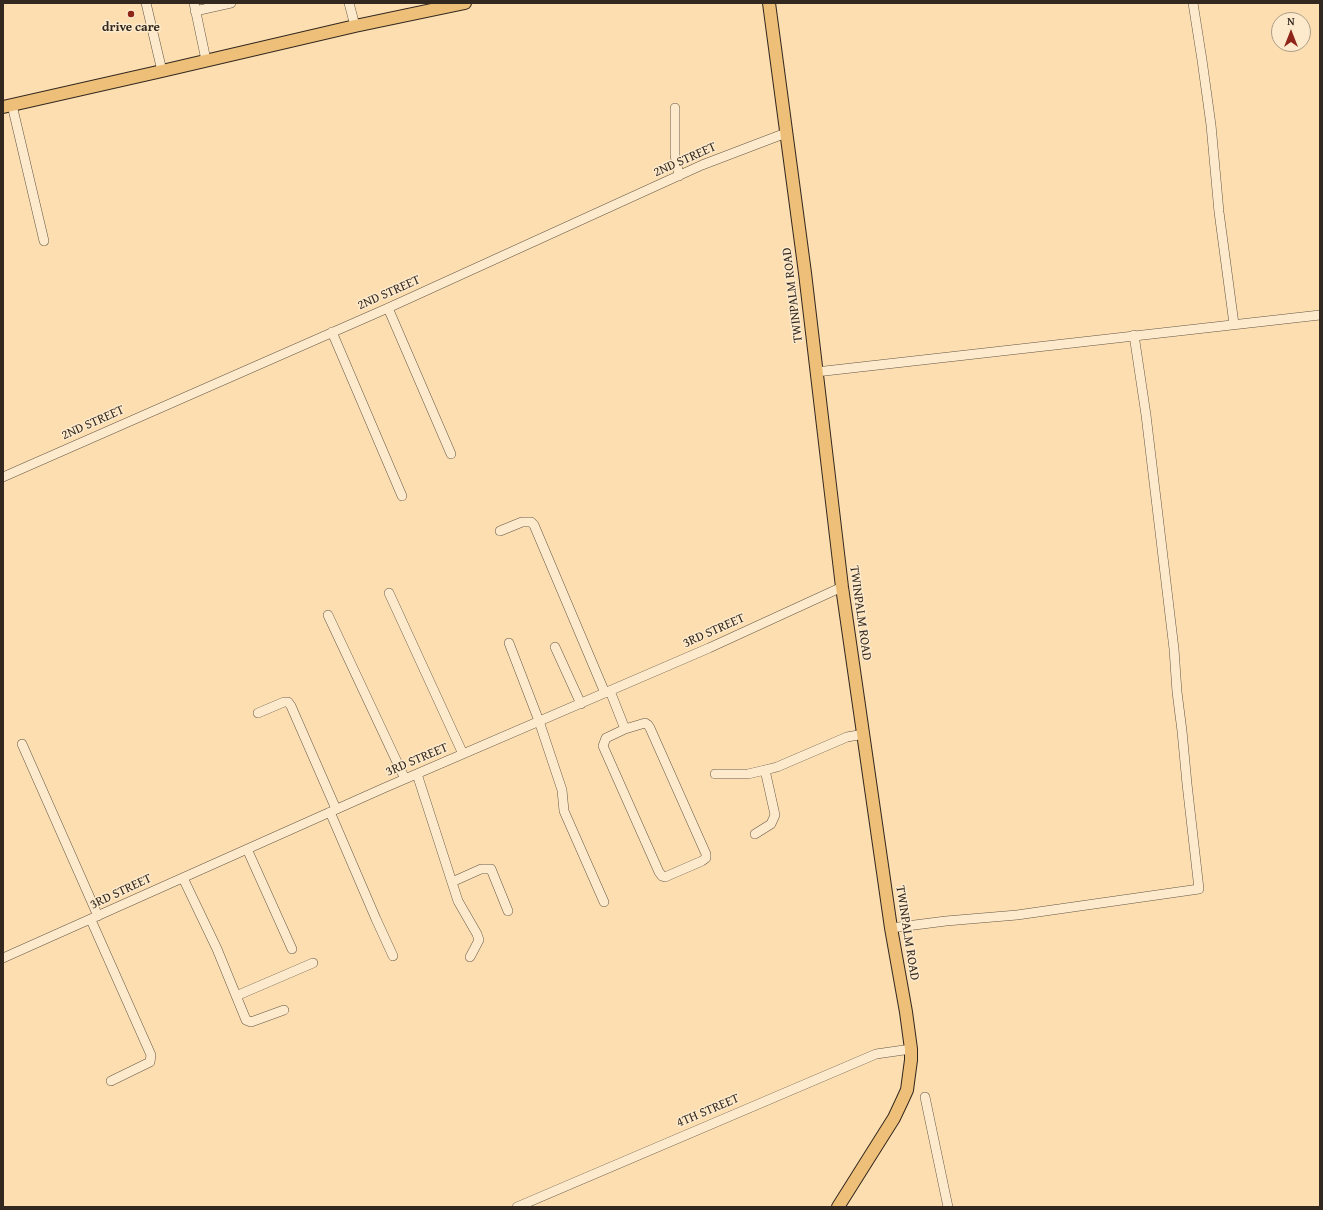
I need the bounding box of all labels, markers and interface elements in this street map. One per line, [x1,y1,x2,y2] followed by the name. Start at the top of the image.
[126,9,136,19] marker: drive care
[1271,12,1311,52] north arrow
[1287,13,1295,29] text: N
[102,20,160,36] place label: drive care
[651,139,719,181] street label: 2ND STREET
[779,247,807,343] street label: TWINPALM ROAD
[355,272,423,314] street label: 2ND STREET
[59,402,127,444] street label: 2ND STREET
[846,565,874,661] street label: TWINPALM ROAD
[681,610,747,652] street label: 3RD STREET
[384,740,450,780] street label: 3RD STREET
[88,871,154,913] street label: 3RD STREET
[892,885,922,981] street label: TWINPALM ROAD
[674,1091,742,1131] street label: 4TH STREET

